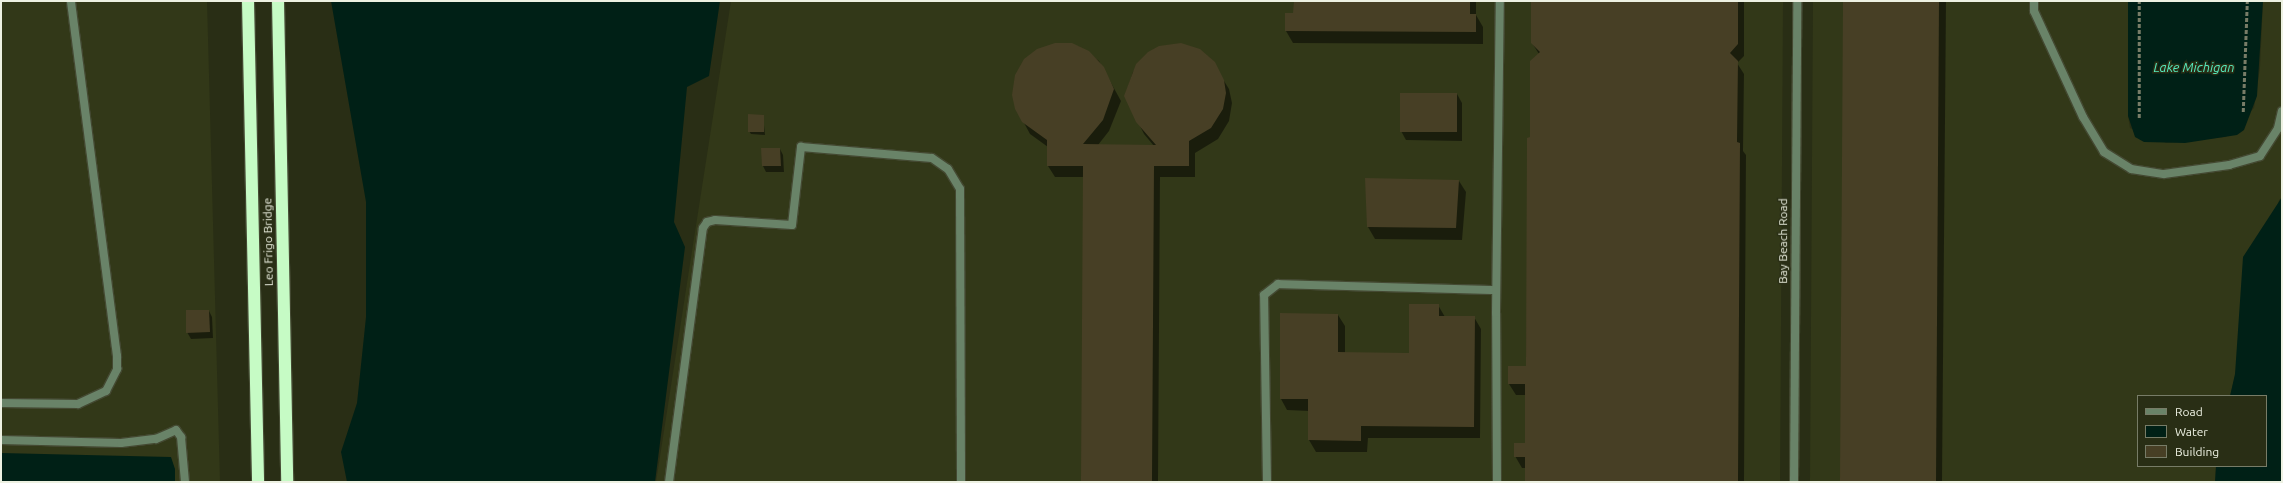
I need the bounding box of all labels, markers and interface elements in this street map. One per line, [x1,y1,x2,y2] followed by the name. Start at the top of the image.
[2154,59,2234,75] water label: Lake Michigan
[260,198,276,286] street label: Leo Frigo Bridge
[1776,198,1790,284] street label: Bay Beach Road
[2137,395,2267,467] legend
[2175,405,2203,418] text: Road
[2175,425,2208,438] text: Water
[2175,445,2219,458] text: Building

